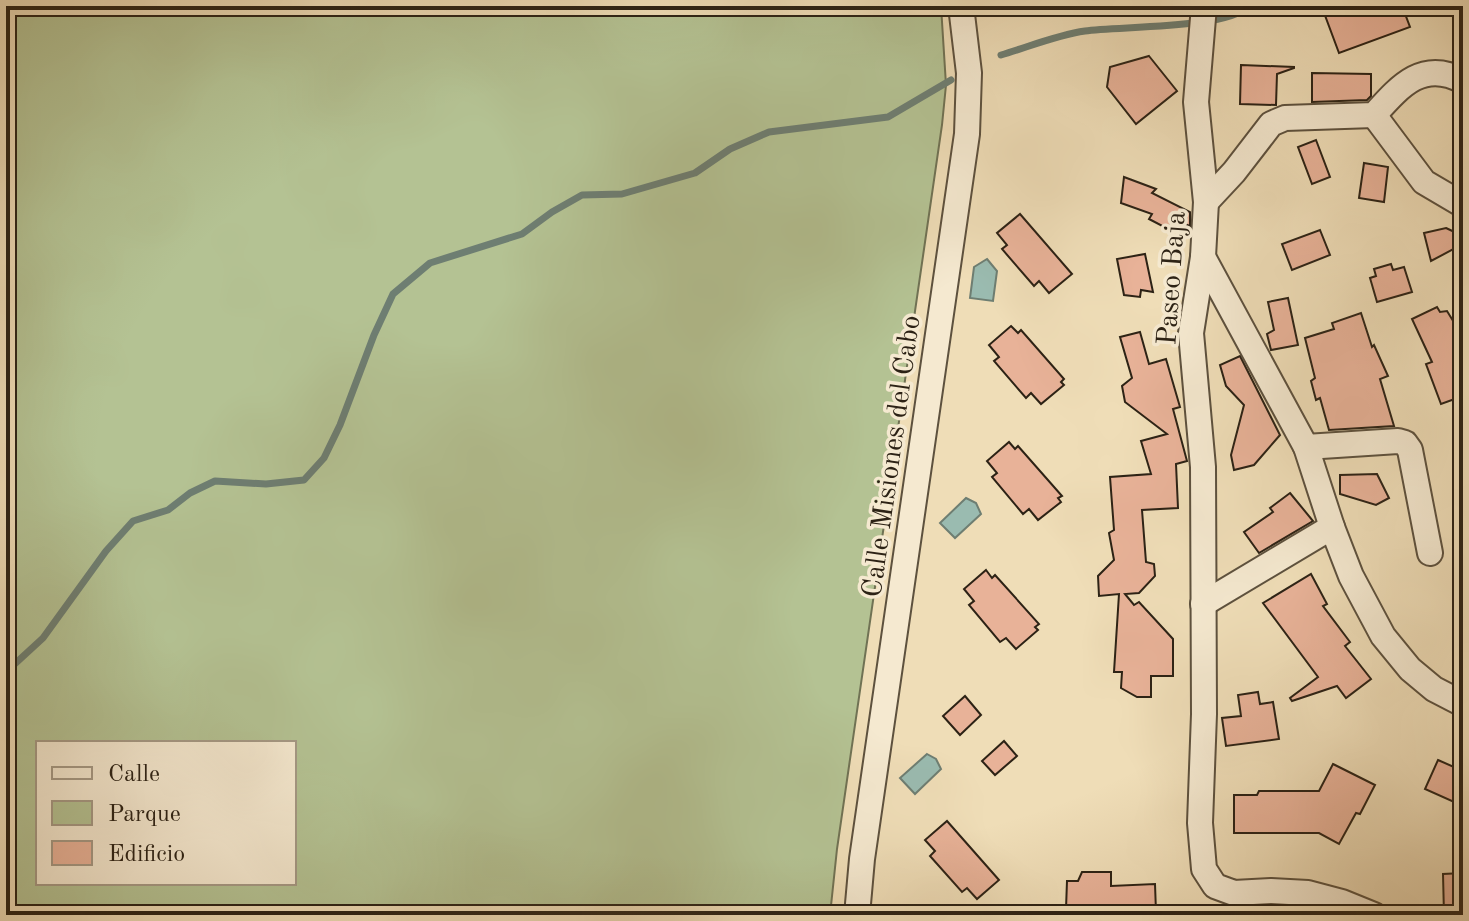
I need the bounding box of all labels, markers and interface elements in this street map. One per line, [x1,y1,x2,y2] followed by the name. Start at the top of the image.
[1154,210,1192,346] street label: Paseo Baja
[859,313,927,599] street label: Calle Misiones del Cabo
[36,741,296,885] legend
[108,763,160,787] text: Calle
[108,803,181,827] text: Parque
[108,843,185,867] text: Edificio

